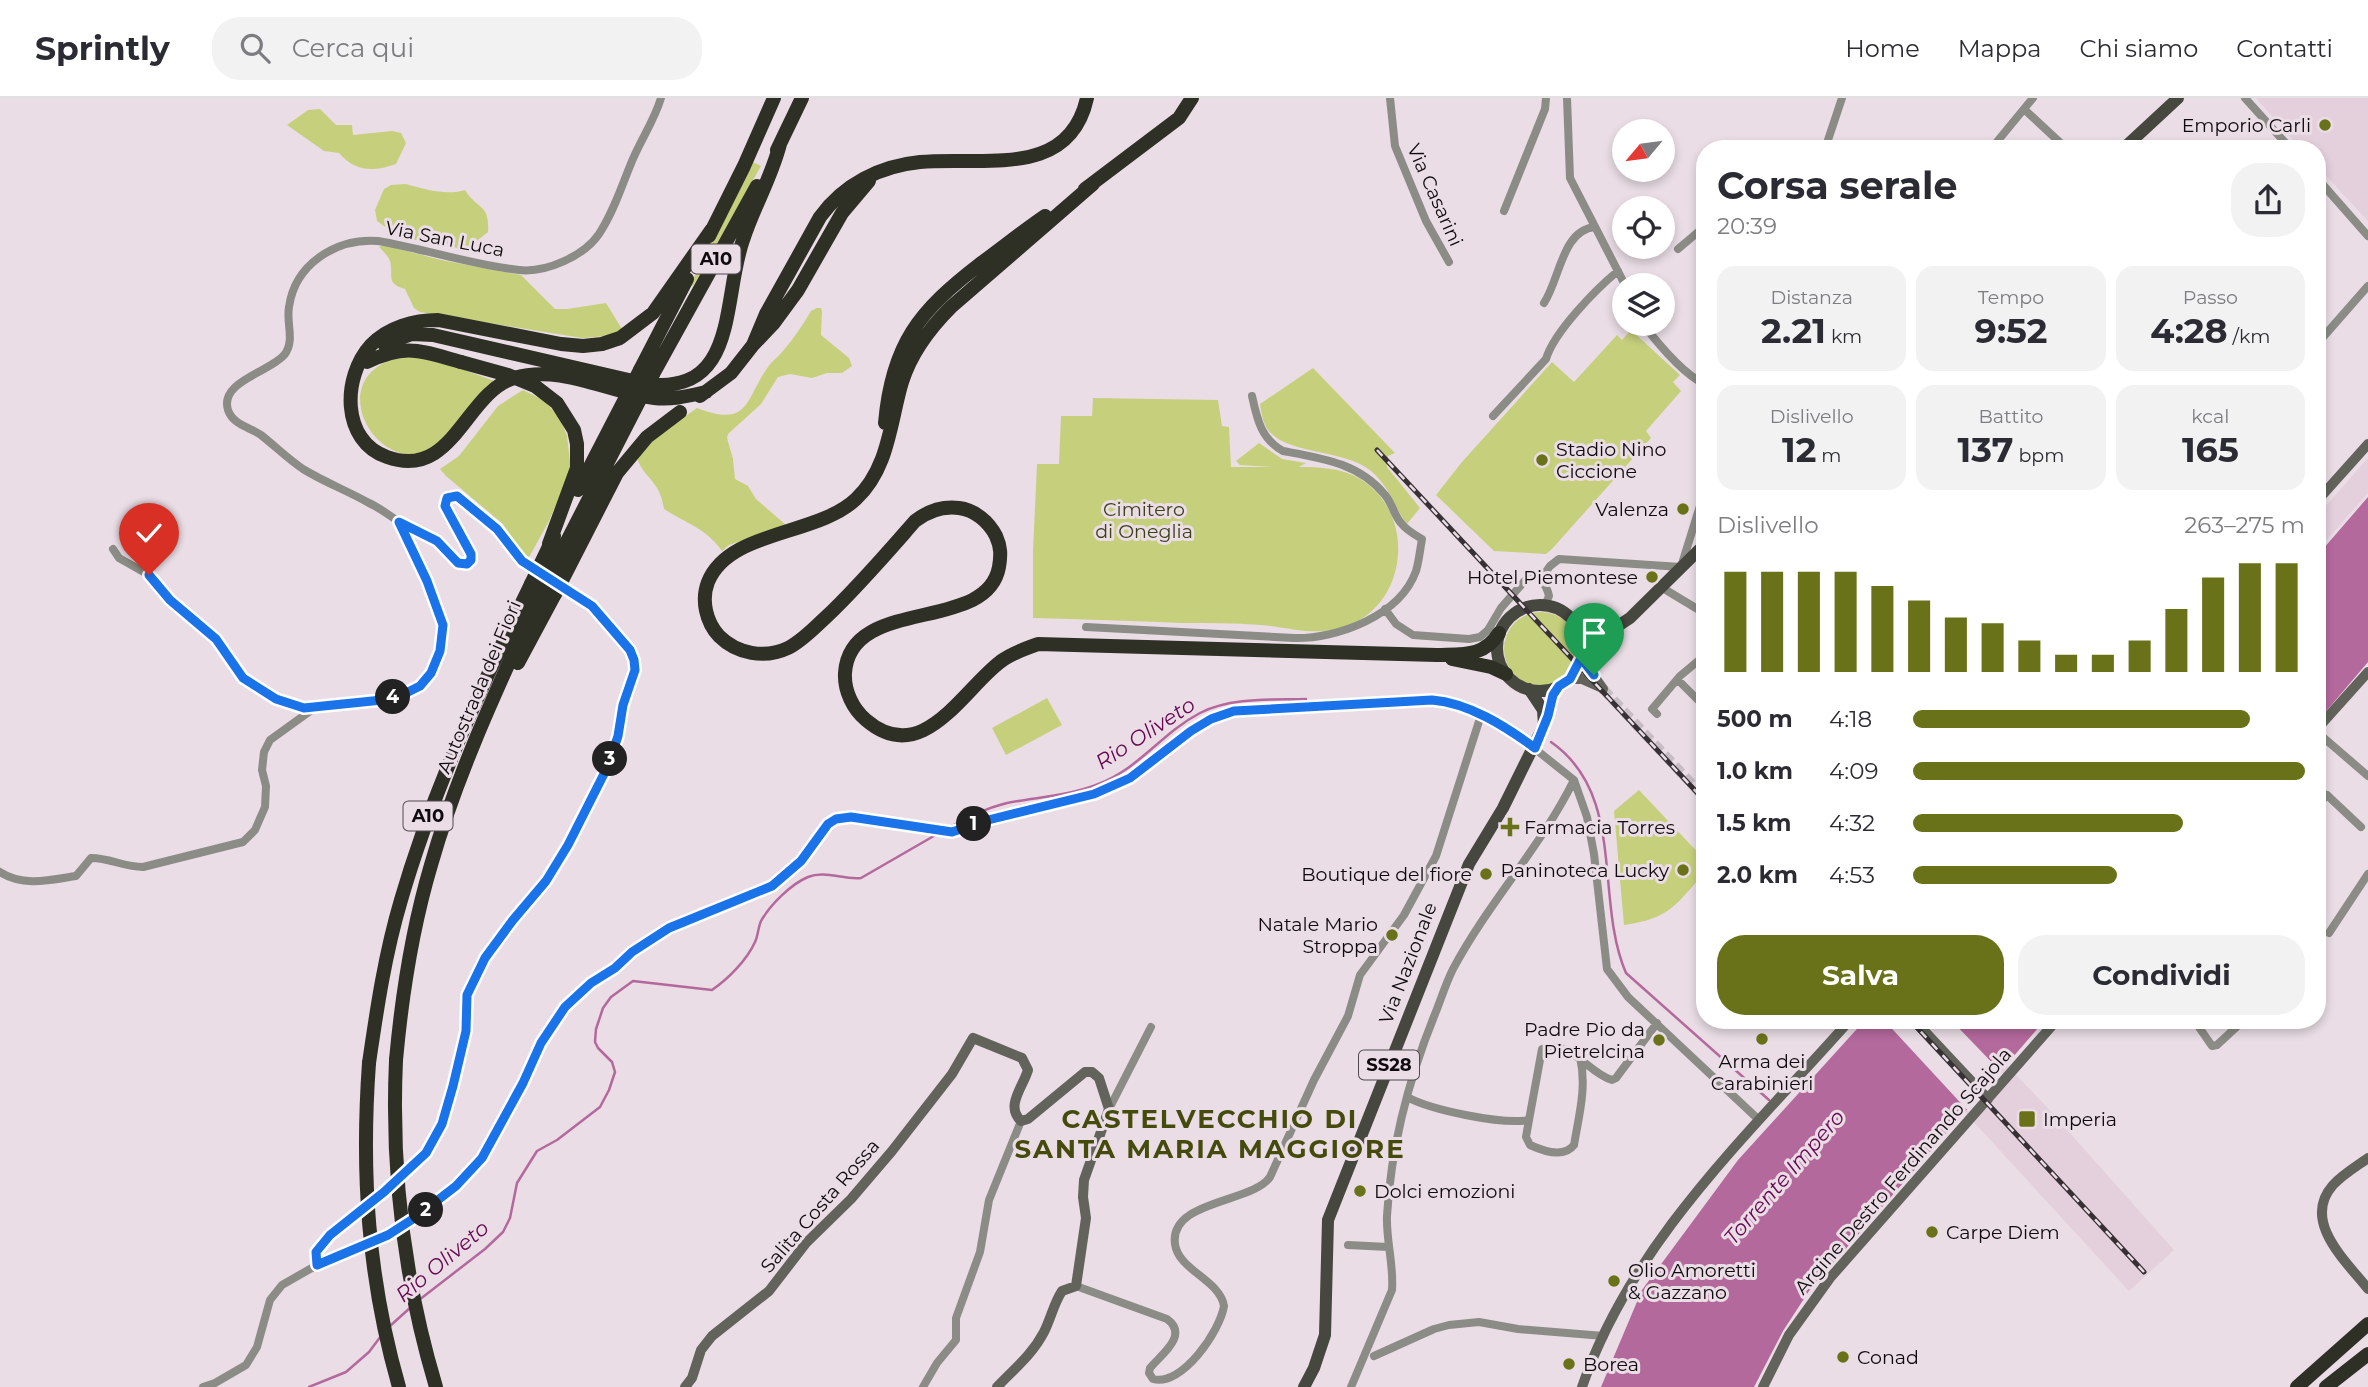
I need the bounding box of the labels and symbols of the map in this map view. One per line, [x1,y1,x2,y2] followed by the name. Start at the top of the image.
[2182,114,2311,137] place label: Emporio Carli
[2317,117,2333,133] marker: Emporio Carli
[1612,119,1675,182] north arrow
[1402,140,1468,250] street label: Via Casarini
[384,216,506,262] street label: Via San Luca
[692,244,740,274] road number: A10
[1556,438,1667,483] place label: Stadio Nino Ciccione
[1534,452,1550,468] marker: Stadio Nino Ciccione
[1095,498,1193,543] park label: Cimitero di Oneglia
[1595,498,1669,521] place label: Valenza
[1675,501,1691,517] marker: Valenza
[119,503,179,575] pin
[1467,566,1638,589] place label: Hotel Piemontese
[1644,569,1660,585] marker: Hotel Piemontese
[432,597,526,777] street label: Autostrada dei Fiori
[1564,603,1624,675] pin
[376,680,410,714] pin: 4
[1091,692,1199,774] water label: Rio Oliveto
[592,742,628,776] pin: 3
[404,802,452,830] road number: A10
[956,806,992,842] pin: 1
[1524,816,1675,839] place label: Farmacia Torres
[1502,819,1518,835] marker: Farmacia Torres
[1500,859,1670,882] place label: Paninoteca Lucky
[1675,862,1691,878] marker: Paninoteca Lucky
[1301,863,1472,886] place label: Boutique del fiore
[1478,866,1494,882] marker: Boutique del fiore
[1374,899,1442,1027] street label: Via Nazionale
[1257,913,1378,958] place label: Natale Mario Stroppa
[1384,927,1400,943] marker: Natale Mario Stroppa
[1524,1018,1645,1063] place label: Padre Pio da Pietrelcina
[1754,1031,1770,1047] marker: Arma dei Carabinieri
[1651,1032,1667,1048] marker: Padre Pio da Pietrelcina
[1790,1043,2016,1299] street label: Argine Destro Ferdinando Scajola
[1359,1050,1419,1080] road number: SS28
[1711,1050,1813,1095] place label: Arma dei Carabinieri
[1014,1103,1406,1165] district label: CASTELVECCHIO DI SANTA MARIA MAGGIORE
[1719,1104,1849,1250] water label: Torrente Impero
[2043,1108,2117,1131] place label: Imperia
[2017,1109,2037,1129] marker: Imperia
[756,1134,884,1278] street label: Salita Costa Rossa
[1374,1180,1515,1203] place label: Dolci emozioni
[1352,1183,1368,1199] marker: Dolci emozioni
[408,1192,444,1228] pin: 2
[390,1215,494,1307] water label: Rio Oliveto
[1946,1221,2060,1244] place label: Carpe Diem
[1924,1224,1940,1240] marker: Carpe Diem
[1628,1259,1756,1304] place label: Olio Amoretti & Gazzano
[1606,1273,1622,1289] marker: Olio Amoretti & Gazzano
[1857,1346,1919,1369] place label: Conad
[1835,1349,1851,1365] marker: Conad
[1583,1353,1639,1376] place label: Borea
[1561,1356,1577,1372] marker: Borea

